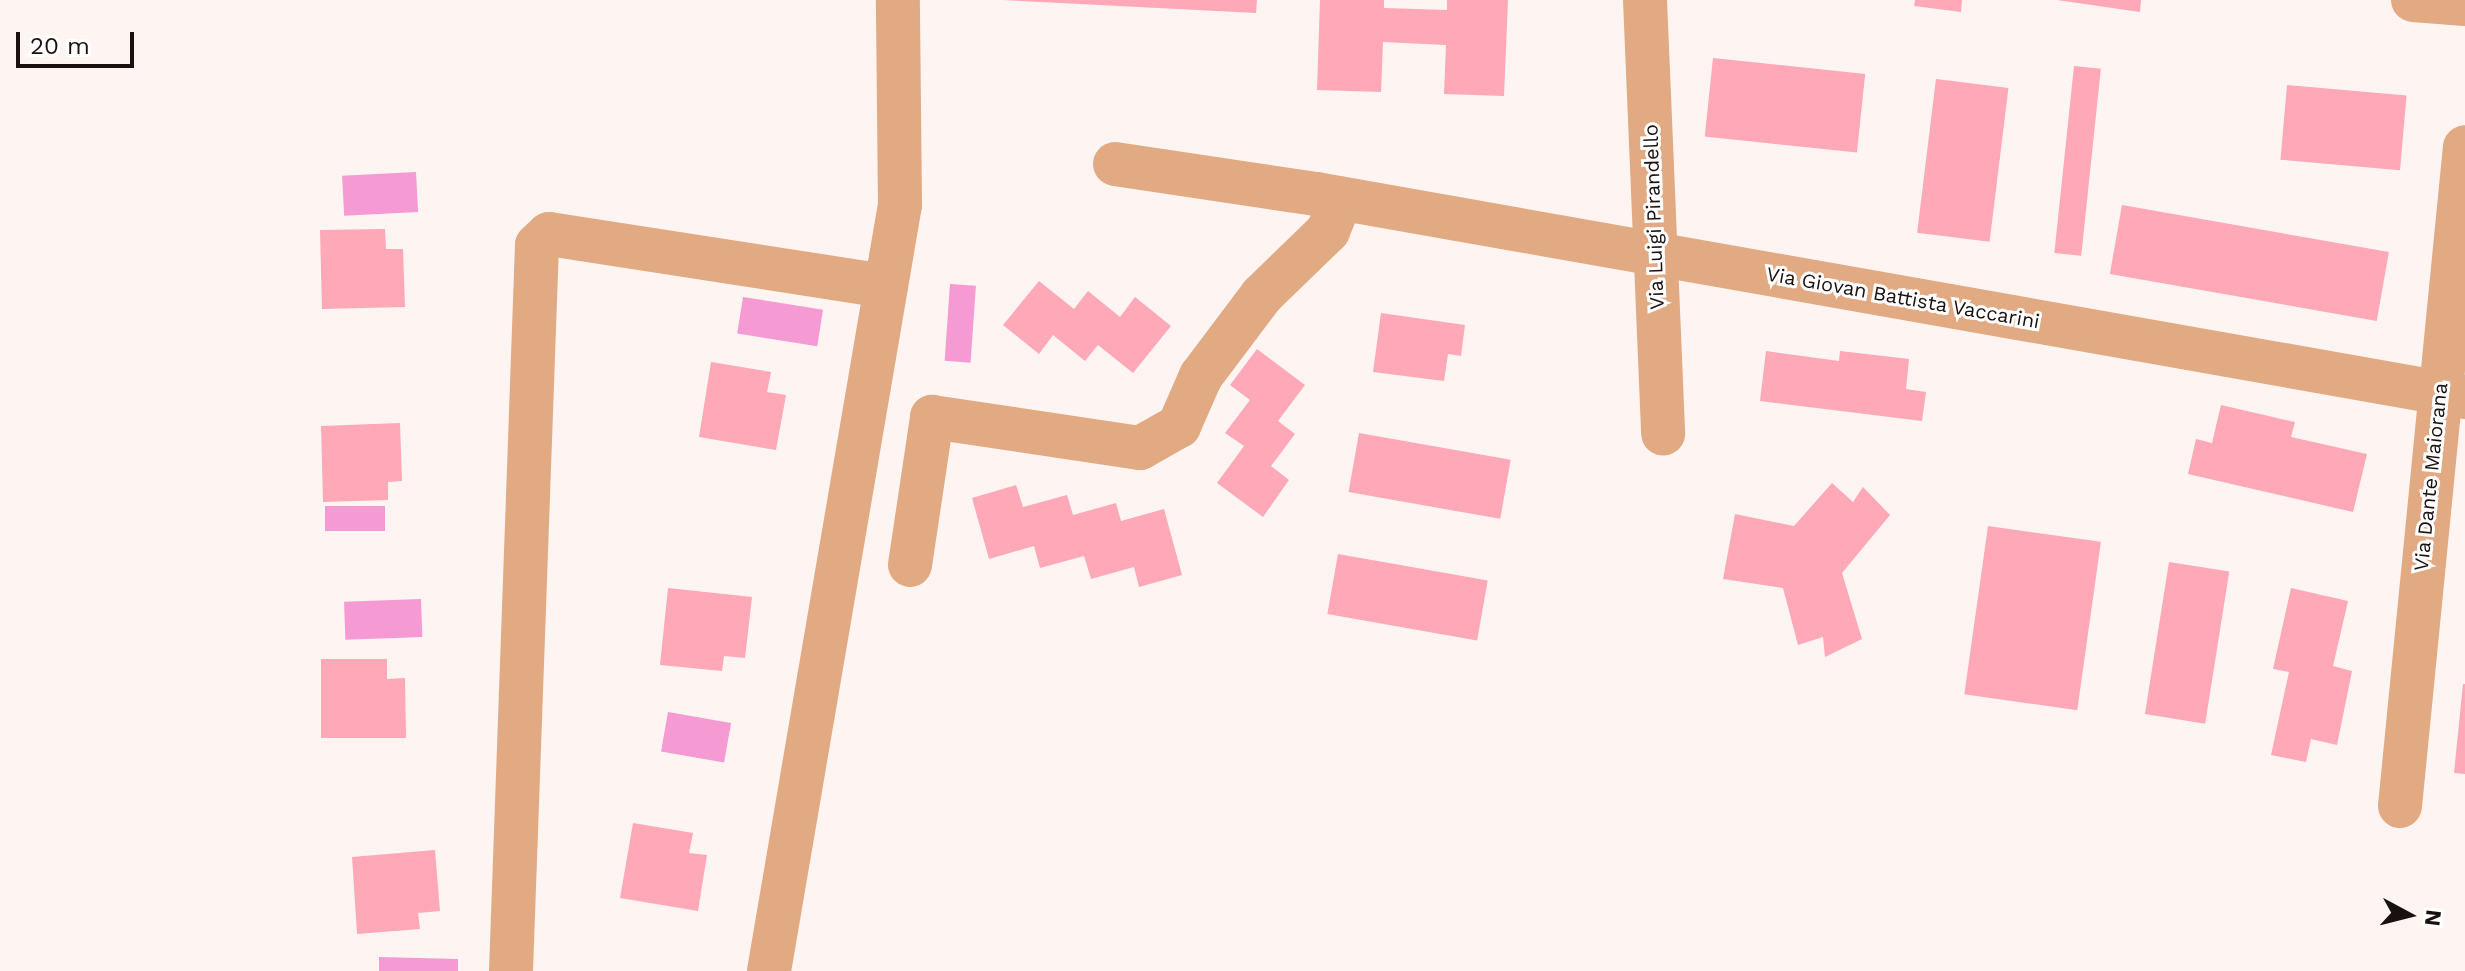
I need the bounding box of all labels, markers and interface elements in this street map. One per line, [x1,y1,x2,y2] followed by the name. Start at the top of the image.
[20,16,138,66] scale bar
[30,32,90,60] text: 20 m
[1639,124,1669,310] street label: Via Luigi Pirandello
[1764,262,2042,334] street label: Via Giovan Battista Vaccarini
[2409,381,2453,573] street label: Via Dante Maiorana
[2369,875,2449,955] north arrow
[2420,908,2447,928] text: N

